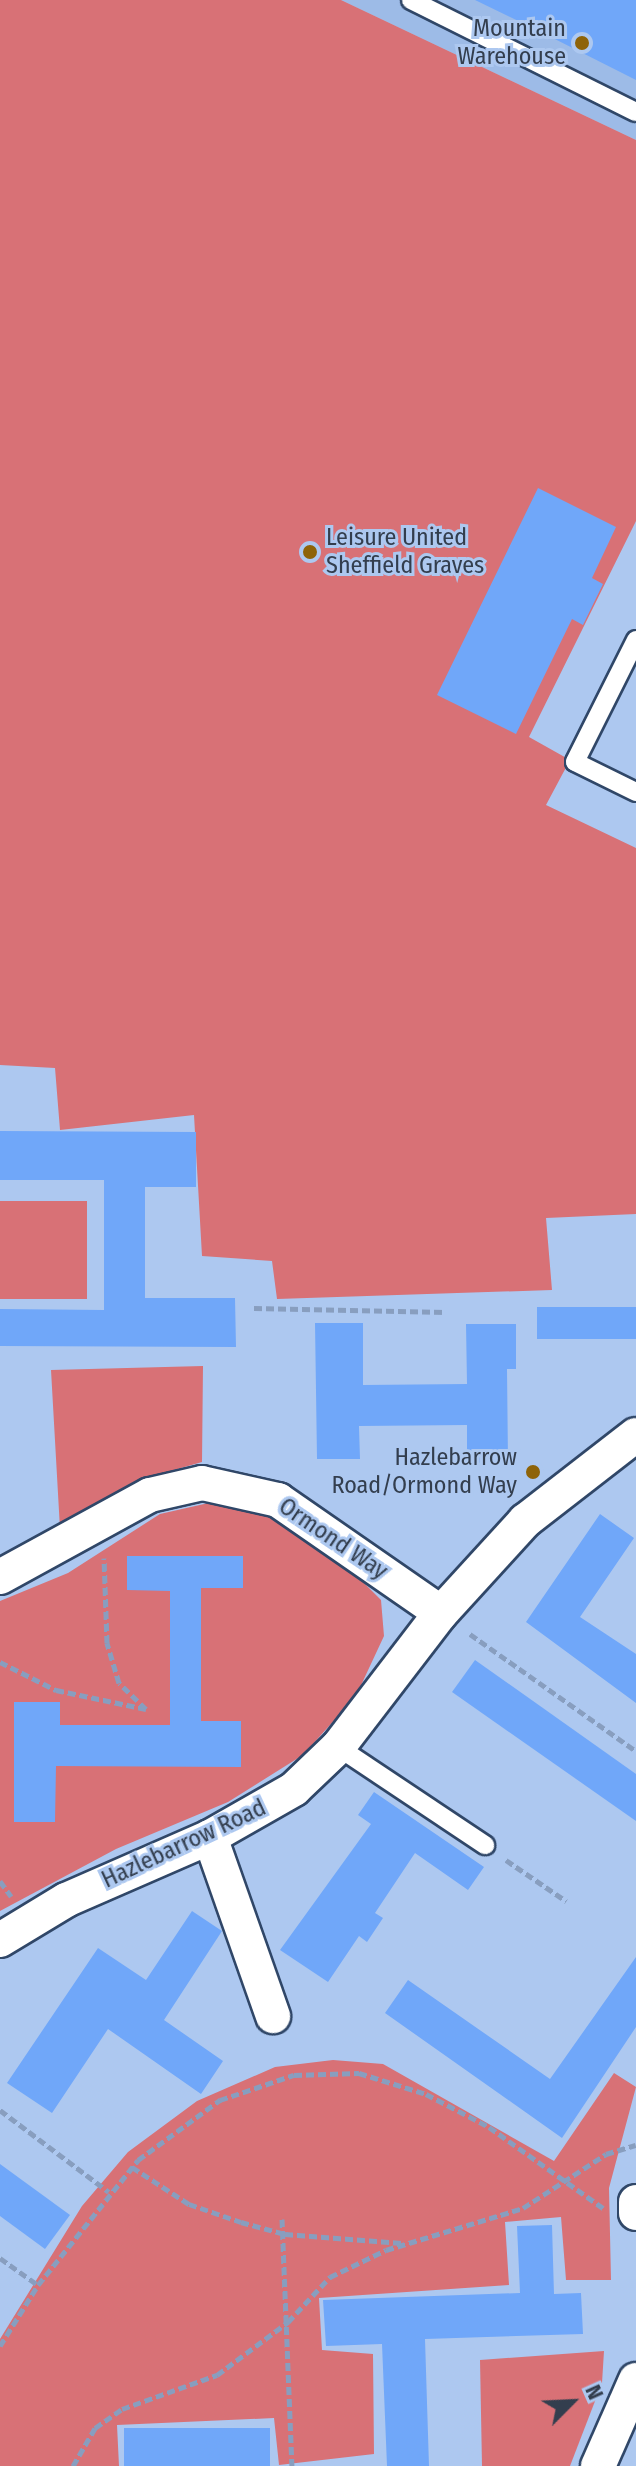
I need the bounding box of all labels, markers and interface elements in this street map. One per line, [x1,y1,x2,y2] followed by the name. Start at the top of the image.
[457,15,566,71] place label: Mountain Warehouse
[573,34,591,52] marker: Mountain Warehouse
[326,524,484,580] place label: Leisure United Sheffield Graves
[301,543,319,561] marker: Leisure United Sheffield Graves
[331,1444,517,1500] place label: Hazlebarrow Road/Ormond Way
[524,1463,542,1481] marker: Hazlebarrow Road/Ormond Way
[273,1492,393,1586] street label: Ormond Way
[97,1793,271,1895] street label: Hazlebarrow Road
[532,2362,612,2442] north arrow
[579,2381,609,2404] text: N

